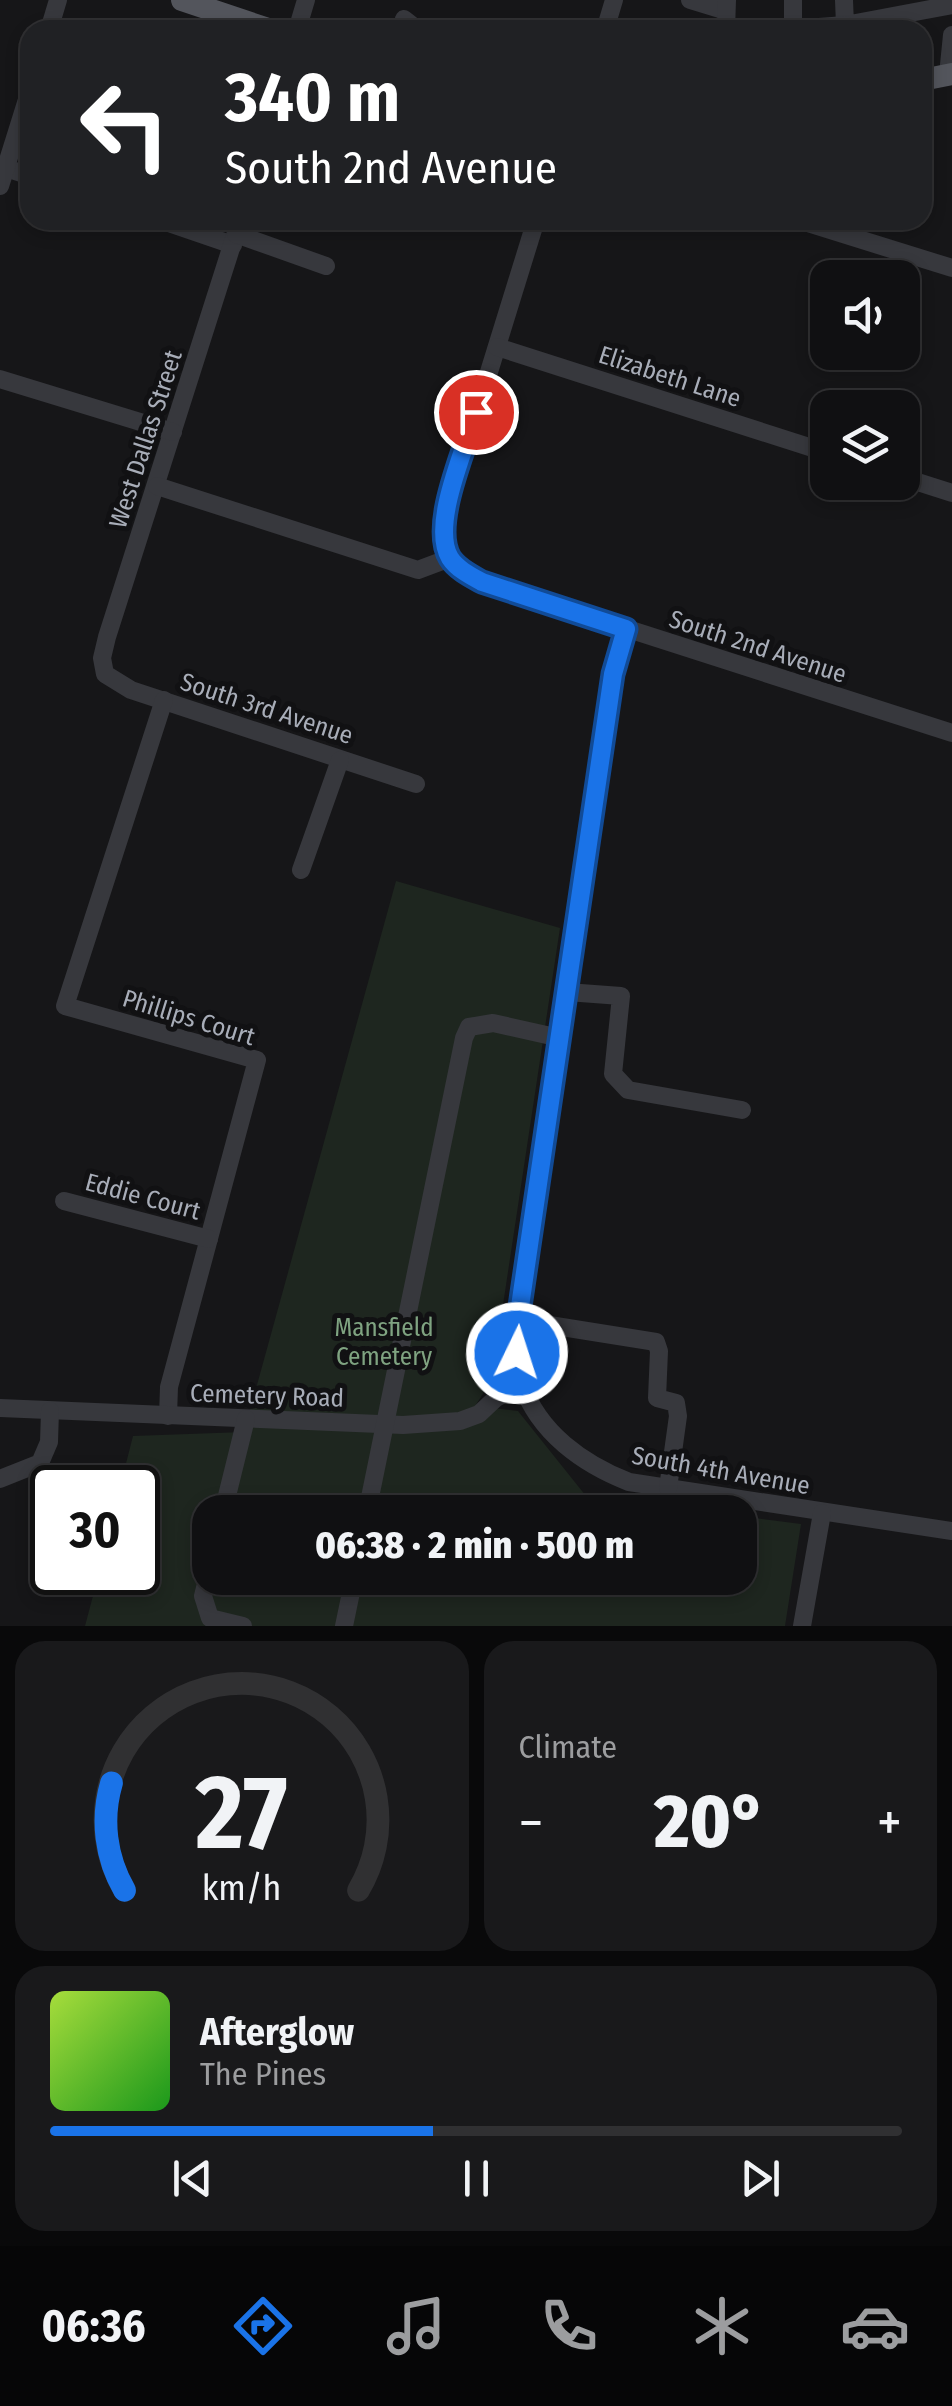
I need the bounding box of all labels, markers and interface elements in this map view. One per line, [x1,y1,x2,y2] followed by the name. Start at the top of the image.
[225,56,400,140] text: 340 m
[60,60,190,190] icon: left
[225,141,557,195] text: South 2nd Avenue
[810,260,920,500] map controls
[810,260,920,370] button: sound
[595,340,745,414] street label: Elizabeth Lane
[103,346,189,532] street label: West Dallas Street
[434,370,519,455] pin
[449,385,504,440] icon: arrive
[810,390,920,500] button: layers
[665,604,850,690] street label: South 2nd Avenue
[177,667,357,751] street label: South 3rd Avenue
[119,984,259,1053] street label: Phillips Court
[82,1167,204,1227] street label: Eddie Court
[465,1301,569,1405] position arrow
[334,1313,434,1372] park label: Mansfield Cemetery
[190,1378,344,1414] street label: Cemetery Road
[629,1441,812,1501] street label: South 4th Avenue
[30,1465,160,1595] speed limit sign: 30
[315,1522,634,1568] text: 06:38 · 2 min · 500 m
[519,1728,617,1766] text: Climate
[195,1751,288,1876] text: 27
[654,1777,766,1867] text: 20°
[519,1790,543,1856] text: −
[877,1790,902,1856] text: +
[202,1867,282,1909] text: km/h
[200,2009,354,2055] text: Afterglow
[200,2055,326,2093] text: The Pines
[165,2151,220,2206] icon: previous
[449,2151,504,2206] icon: pause
[733,2151,788,2206] icon: next
[228,2291,298,2361] icon: directions
[381,2291,451,2361] icon: music
[534,2291,604,2361] icon: phone
[687,2291,757,2361] icon: climate
[840,2291,910,2361] icon: car
[42,2299,145,2353] text: 06:36

